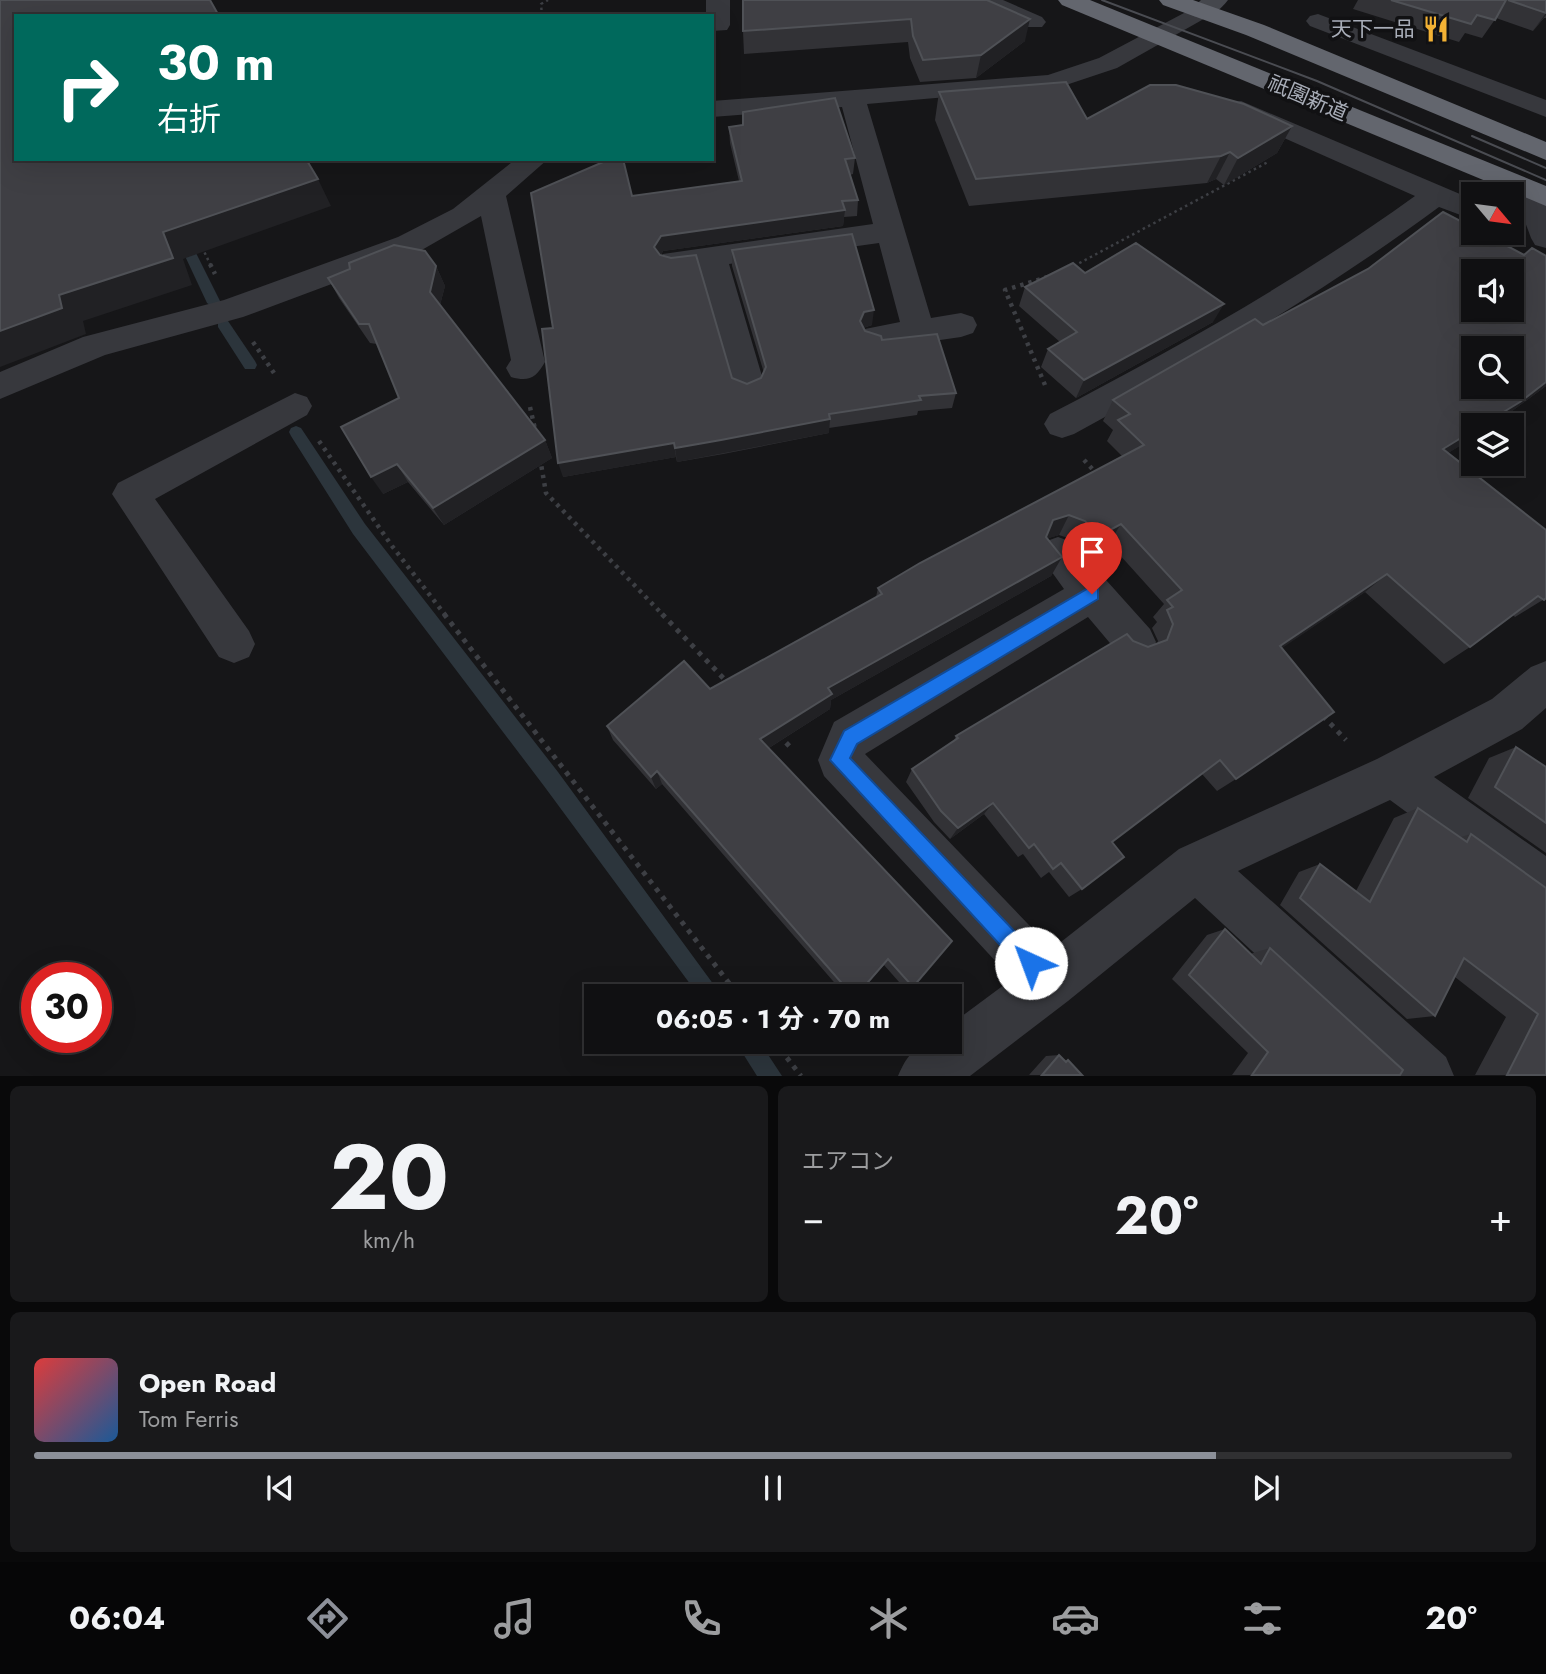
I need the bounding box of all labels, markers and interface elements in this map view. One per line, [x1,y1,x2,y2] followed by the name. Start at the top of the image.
[1331,14,1415,44] place label: 天下一品
[1421,14,1451,44] restaurant icon: 天下一品
[157,28,275,98] text: 30 m
[42,42,133,133] icon: right
[1263,68,1353,128] street label: 祇園新道
[157,96,221,142] text: 右折
[1461,182,1524,245] north arrow
[1461,182,1524,476] map controls
[1461,259,1524,322] button: sound
[1461,336,1524,399] button: search
[1461,413,1524,476] button: layers
[1062,522,1122,594] pin
[1073,533,1111,571] icon: arrive
[994,926,1068,1000] position arrow
[21,962,112,1053] speed limit sign: 30
[656,1000,890,1038] text: 06:05 · 1 分 · 70 m
[329,1112,449,1243] text: 20
[802,1144,894,1178] text: エアコン
[1115,1178,1199,1254] text: 20°
[802,1190,824,1245] text: −
[1489,1190,1512,1245] text: +
[363,1223,415,1257] text: km/h
[139,1364,276,1402] text: Open Road
[139,1402,238,1436] text: Tom Ferris
[261,1469,299,1507] icon: previous
[754,1469,792,1507] icon: pause
[1247,1469,1285,1507] icon: next
[303,1594,352,1643] icon: directions
[490,1594,539,1643] icon: music
[677,1594,726,1643] icon: phone
[864,1594,913,1643] icon: climate
[1051,1594,1100,1643] icon: car
[1238,1594,1287,1643] icon: filters
[69,1595,165,1641] text: 06:04
[1425,1595,1477,1641] text: 20°

